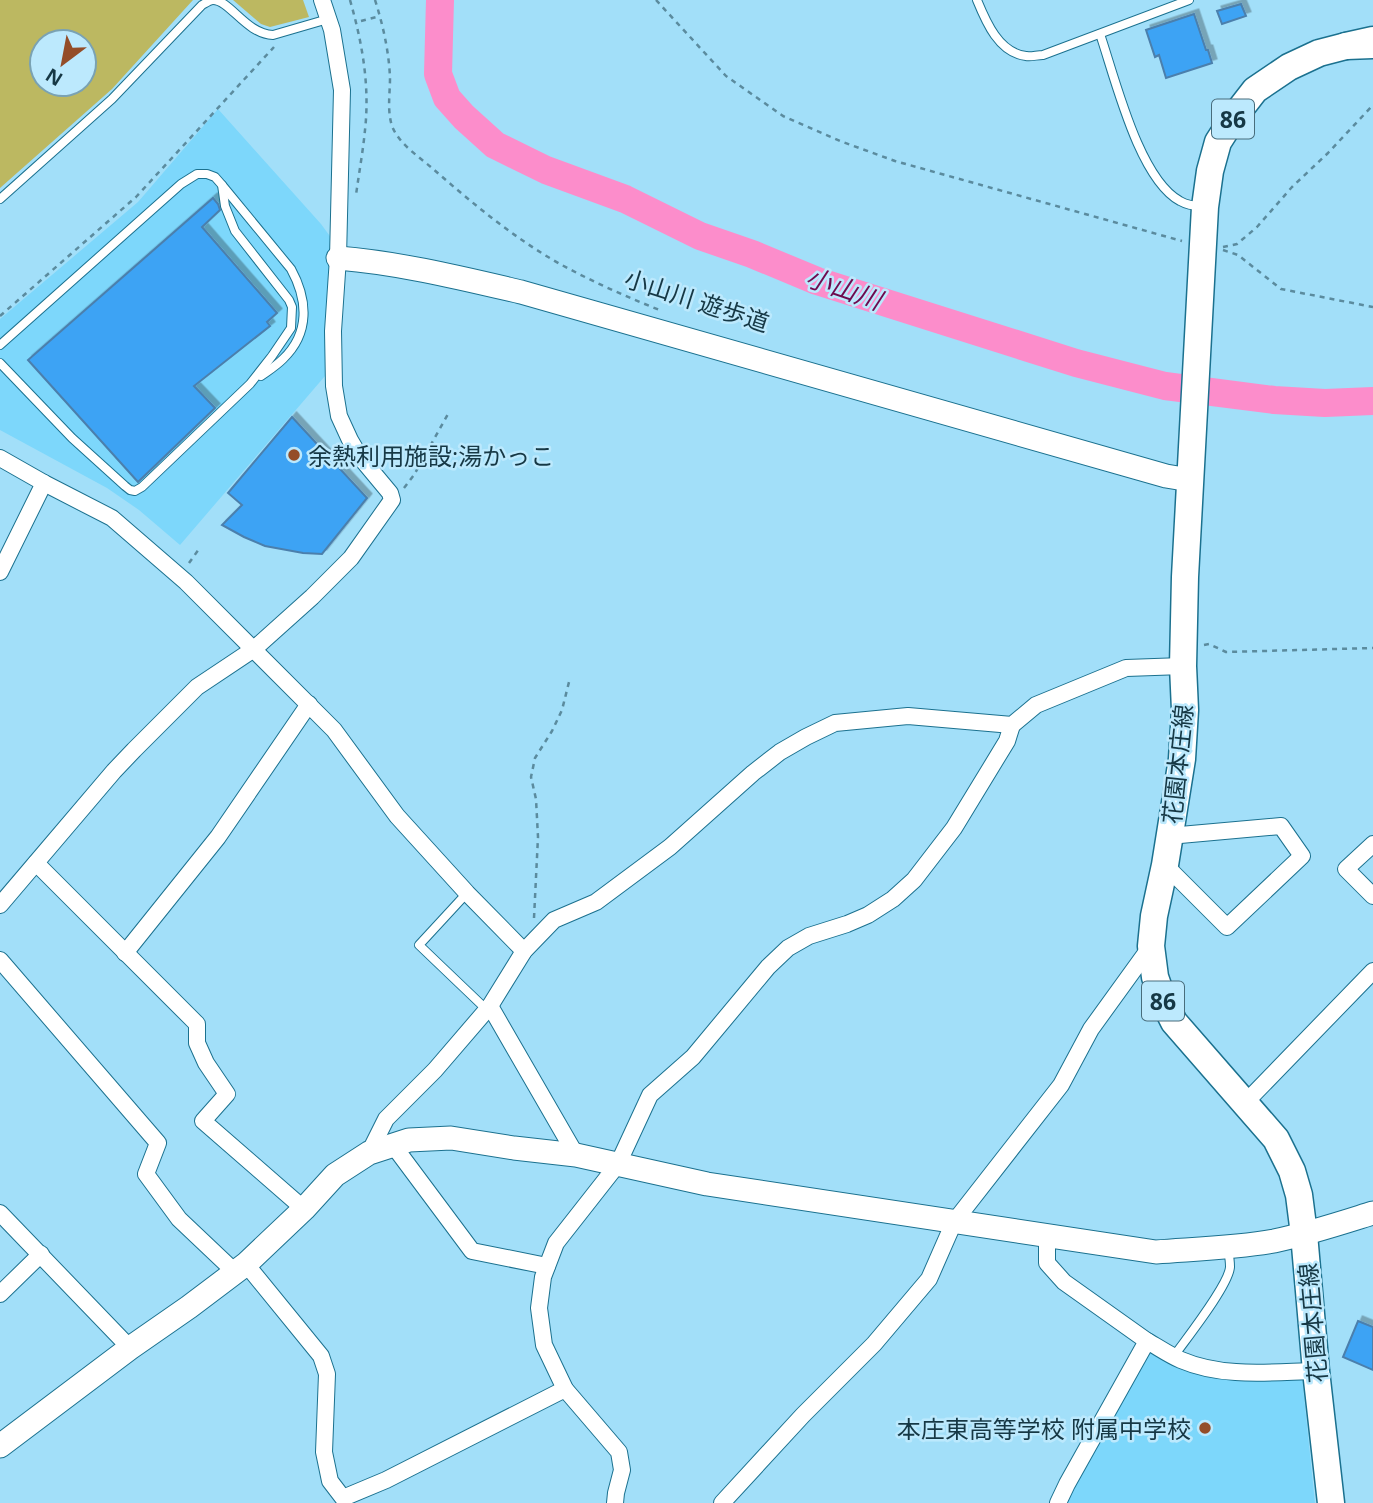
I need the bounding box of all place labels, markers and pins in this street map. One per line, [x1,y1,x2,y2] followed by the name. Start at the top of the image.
[308,439,554,472] place label: 余熱利用施設;湯かっこ
[286,447,302,463] marker: 余熱利用施設;湯かっこ
[897,1412,1191,1445] place label: 本庄東高等学校 附属中学校
[1197,1420,1213,1436] marker: 本庄東高等学校 附属中学校

